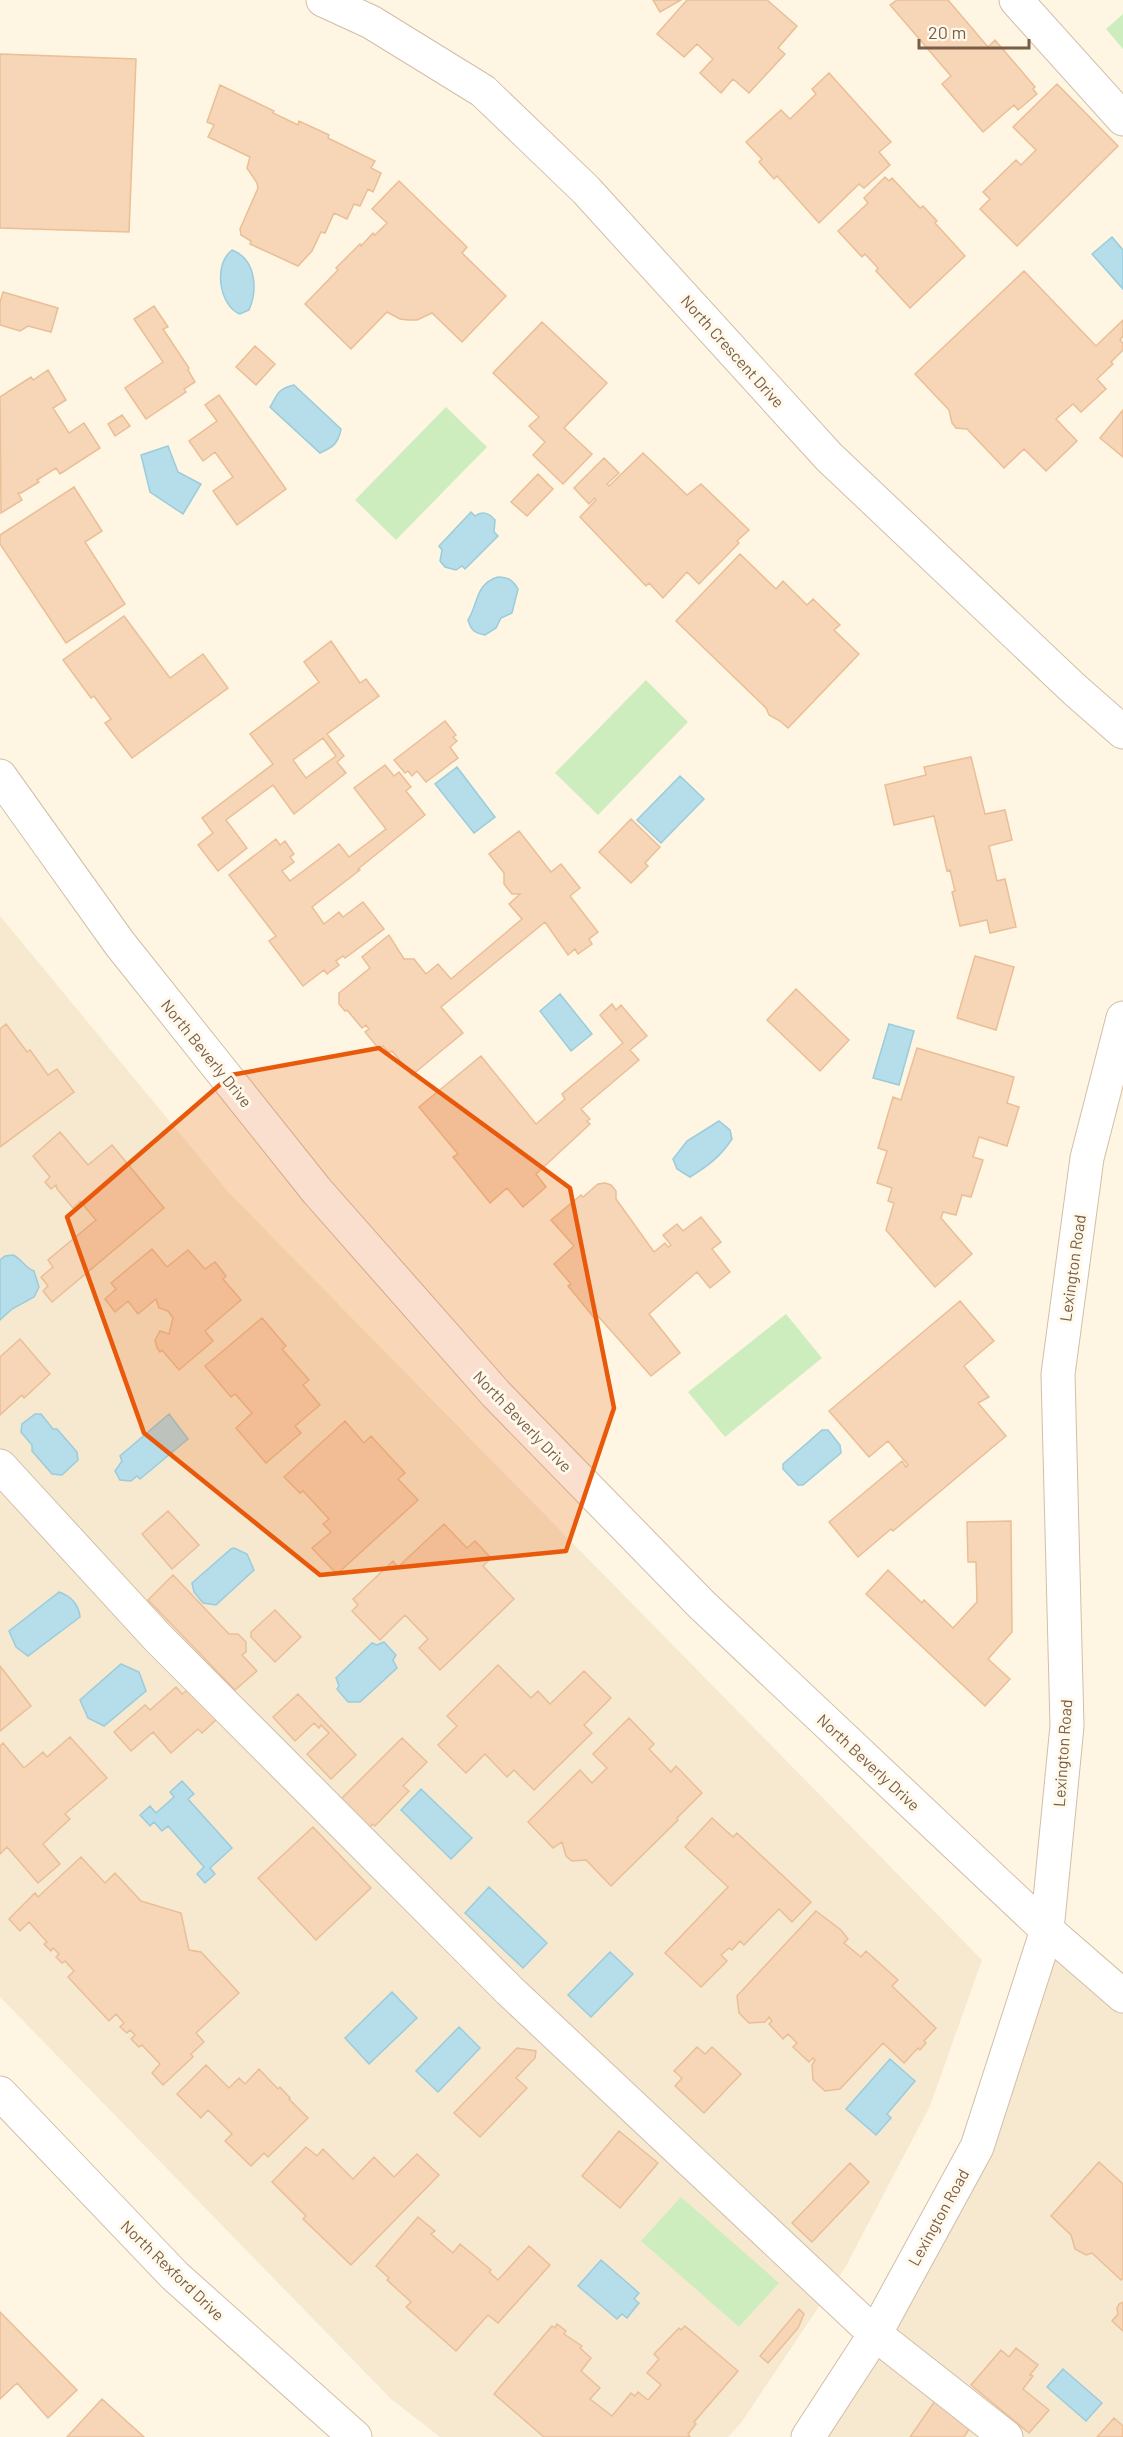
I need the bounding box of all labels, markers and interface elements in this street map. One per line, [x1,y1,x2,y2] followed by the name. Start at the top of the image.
[919,12,1028,50] scale bar
[928,21,966,43] text: 20 m
[677,291,789,411] street label: North Crescent Drive
[158,995,256,1111] street label: North Beverly Drive
[1055,1213,1089,1323] street label: Lexington Road
[470,1367,576,1475] street label: North Beverly Drive
[1049,1699,1075,1807] street label: Lexington Road
[814,1710,924,1814] street label: North Beverly Drive
[904,2165,972,2269] street label: Lexington Road
[118,2216,228,2324] street label: North Rexford Drive

